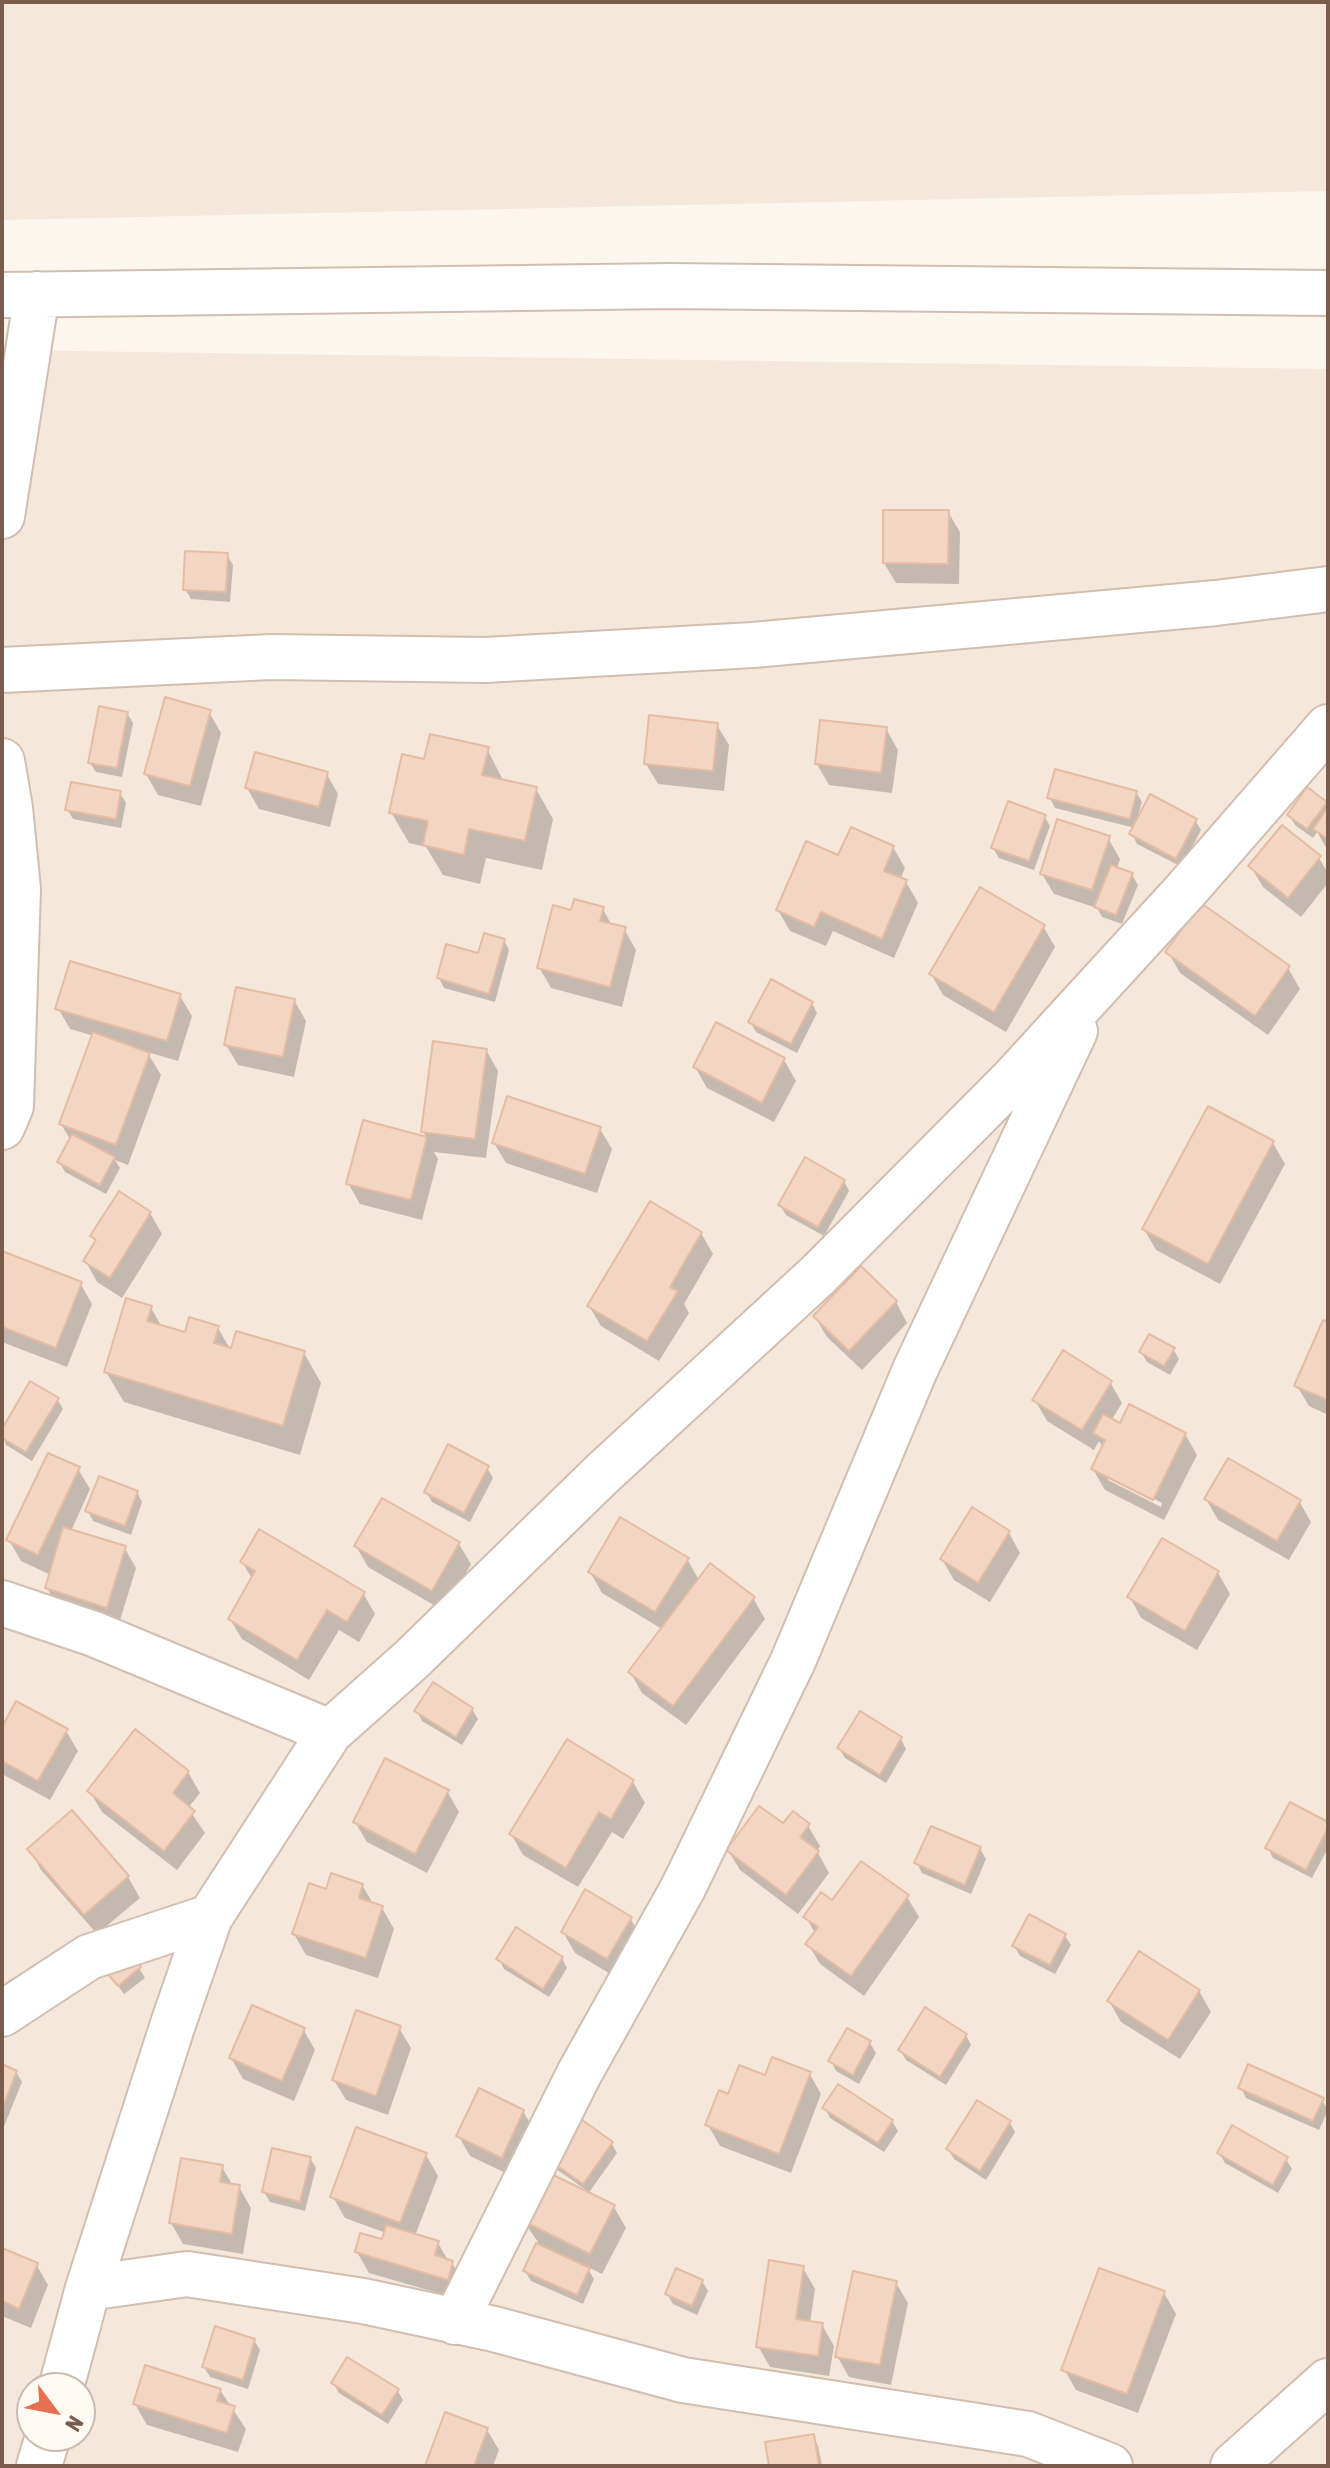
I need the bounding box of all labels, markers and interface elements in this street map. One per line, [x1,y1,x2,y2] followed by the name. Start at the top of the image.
[16,2372,96,2452] north arrow
[60,2411,89,2436] text: N

